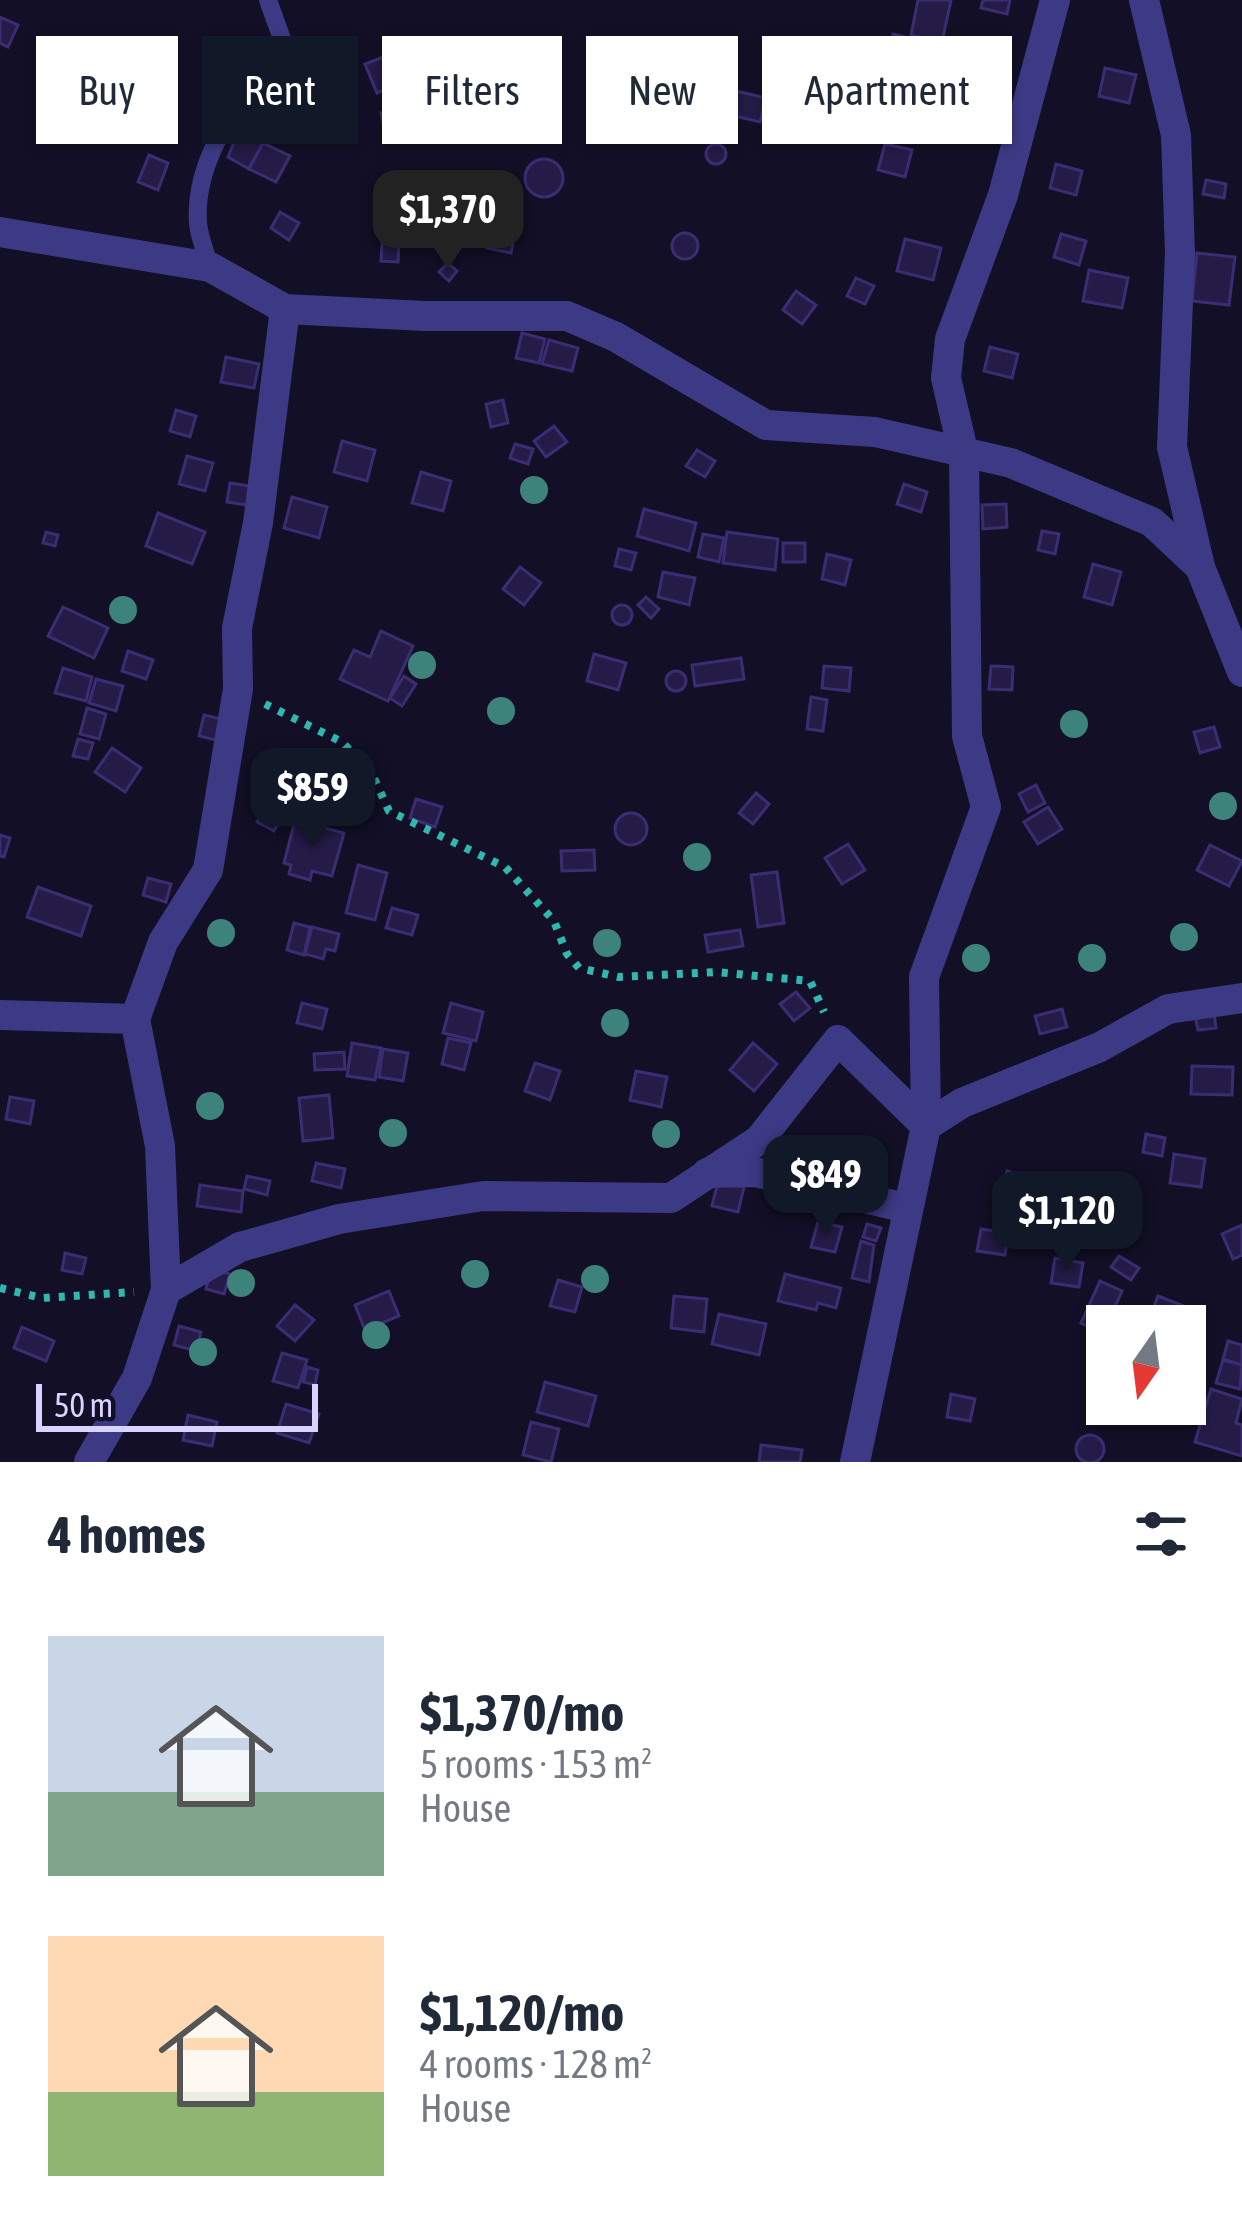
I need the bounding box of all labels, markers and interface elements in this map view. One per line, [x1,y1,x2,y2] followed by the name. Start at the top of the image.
[36,36,178,144] chip: Buy
[202,36,358,144] chip: Rent
[382,36,562,144] chip: Filters
[586,36,738,144] chip: New
[762,36,1012,144] chip: Apartment
[350,170,546,272] pin: $1,370
[400,187,496,231] text: $1,370
[242,748,384,850] pin: $859
[277,765,349,809] text: $859
[755,1135,897,1237] pin: $849
[790,1152,862,1196] text: $849
[969,1171,1165,1273] pin: $1,120
[1019,1188,1115,1232] text: $1,120
[1086,1305,1206,1425] north arrow
[1086,1305,1206,1425] map controls
[36,1378,318,1431] scale bar
[54,1386,113,1424] text: 50 m
[1128,1501,1194,1567] icon: filters
[48,1505,206,1564] text: 4 homes
[420,1683,624,1742] text: $1,370/mo
[144,1684,288,1828] icon: home
[420,1742,652,1786] text: 5 rooms · 153 m²
[420,1786,511,1830] text: House
[420,1983,624,2042] text: $1,120/mo
[144,1984,288,2128] icon: home
[420,2042,652,2086] text: 4 rooms · 128 m²
[420,2086,511,2130] text: House

